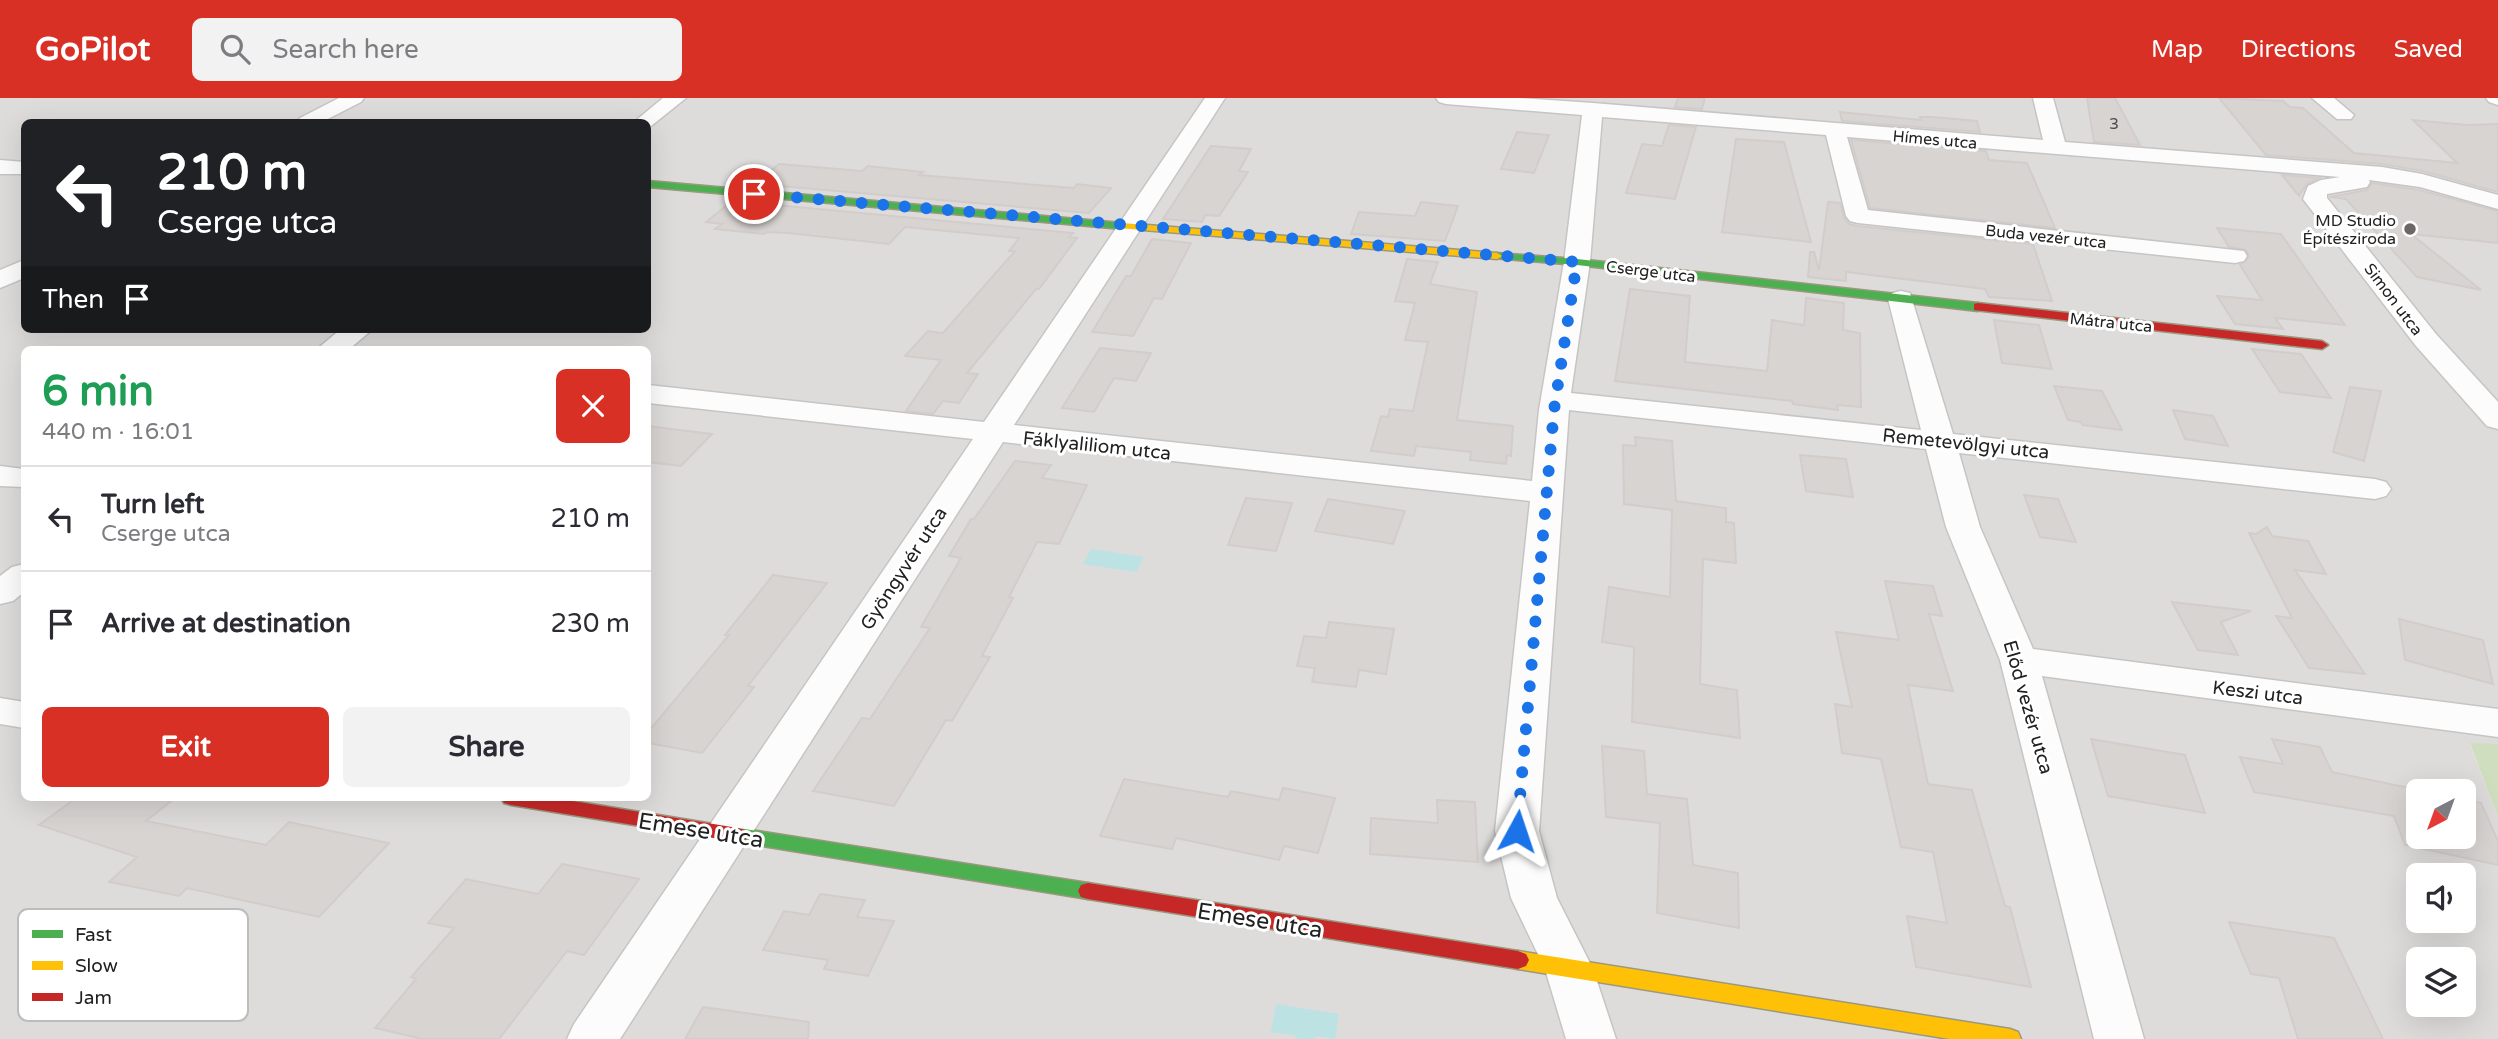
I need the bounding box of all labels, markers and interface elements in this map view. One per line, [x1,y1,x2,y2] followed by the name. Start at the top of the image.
[192,18,682,81] search box
[35,30,150,69] text: GoPilot
[216,30,254,68] icon: search
[272,34,419,65] text: Search here
[2151,35,2203,64] text: Map
[2241,35,2356,64] text: Directions
[2394,35,2463,64] text: Saved
[2109,114,2119,134] house number: 3
[1892,126,1978,154] street label: Hímes utca
[157,144,307,203] text: 210 m
[42,147,133,238] icon: left
[724,164,784,224] pin
[735,175,773,213] icon: arrive
[157,204,337,242] text: Cserge utca
[2302,211,2396,249] place label: MD Studio Építésziroda
[1984,221,2108,253] street label: Buda vezér utca
[2402,221,2418,237] marker: MD Studio Építésziroda
[1605,257,1697,287] street label: Cserge utca
[2360,260,2427,340] street label: Simon utca
[118,280,156,318] icon: arrive
[42,284,104,315] text: Then
[2069,309,2153,337] street label: Mátra utca
[42,366,154,417] text: 6 min
[556,369,630,443] button: close
[42,418,194,446] text: 440 m · 16:01
[1881,424,2051,464] street label: Remetevölgyi utca
[1022,427,1172,465] street label: Fáklyaliliom utca
[101,489,204,520] text: Turn left
[42,500,80,538] icon: left
[550,503,630,534] text: 210 m
[856,503,952,634] street label: Gyöngyvér utca
[101,520,231,548] text: Cserge utca
[42,605,80,643] icon: arrive
[101,608,351,639] text: Arrive at destination
[550,608,630,639] text: 230 m
[1998,638,2058,777] street label: Előd vezér utca
[2211,677,2305,709] street label: Keszi utca
[42,707,329,787] button: Exit
[343,707,630,787] button: Share
[2406,779,2476,849] north arrow
[2406,779,2476,1017] map controls
[1480,794,1554,868] position arrow
[636,807,766,855] street label: Emese utca
[2406,863,2476,933] button: sound
[1195,897,1325,945] street label: Emese utca
[18,909,248,1021] legend
[75,924,112,946] text: Fast
[2406,947,2476,1017] button: layers
[75,955,118,977] text: Slow
[75,987,112,1009] text: Jam

